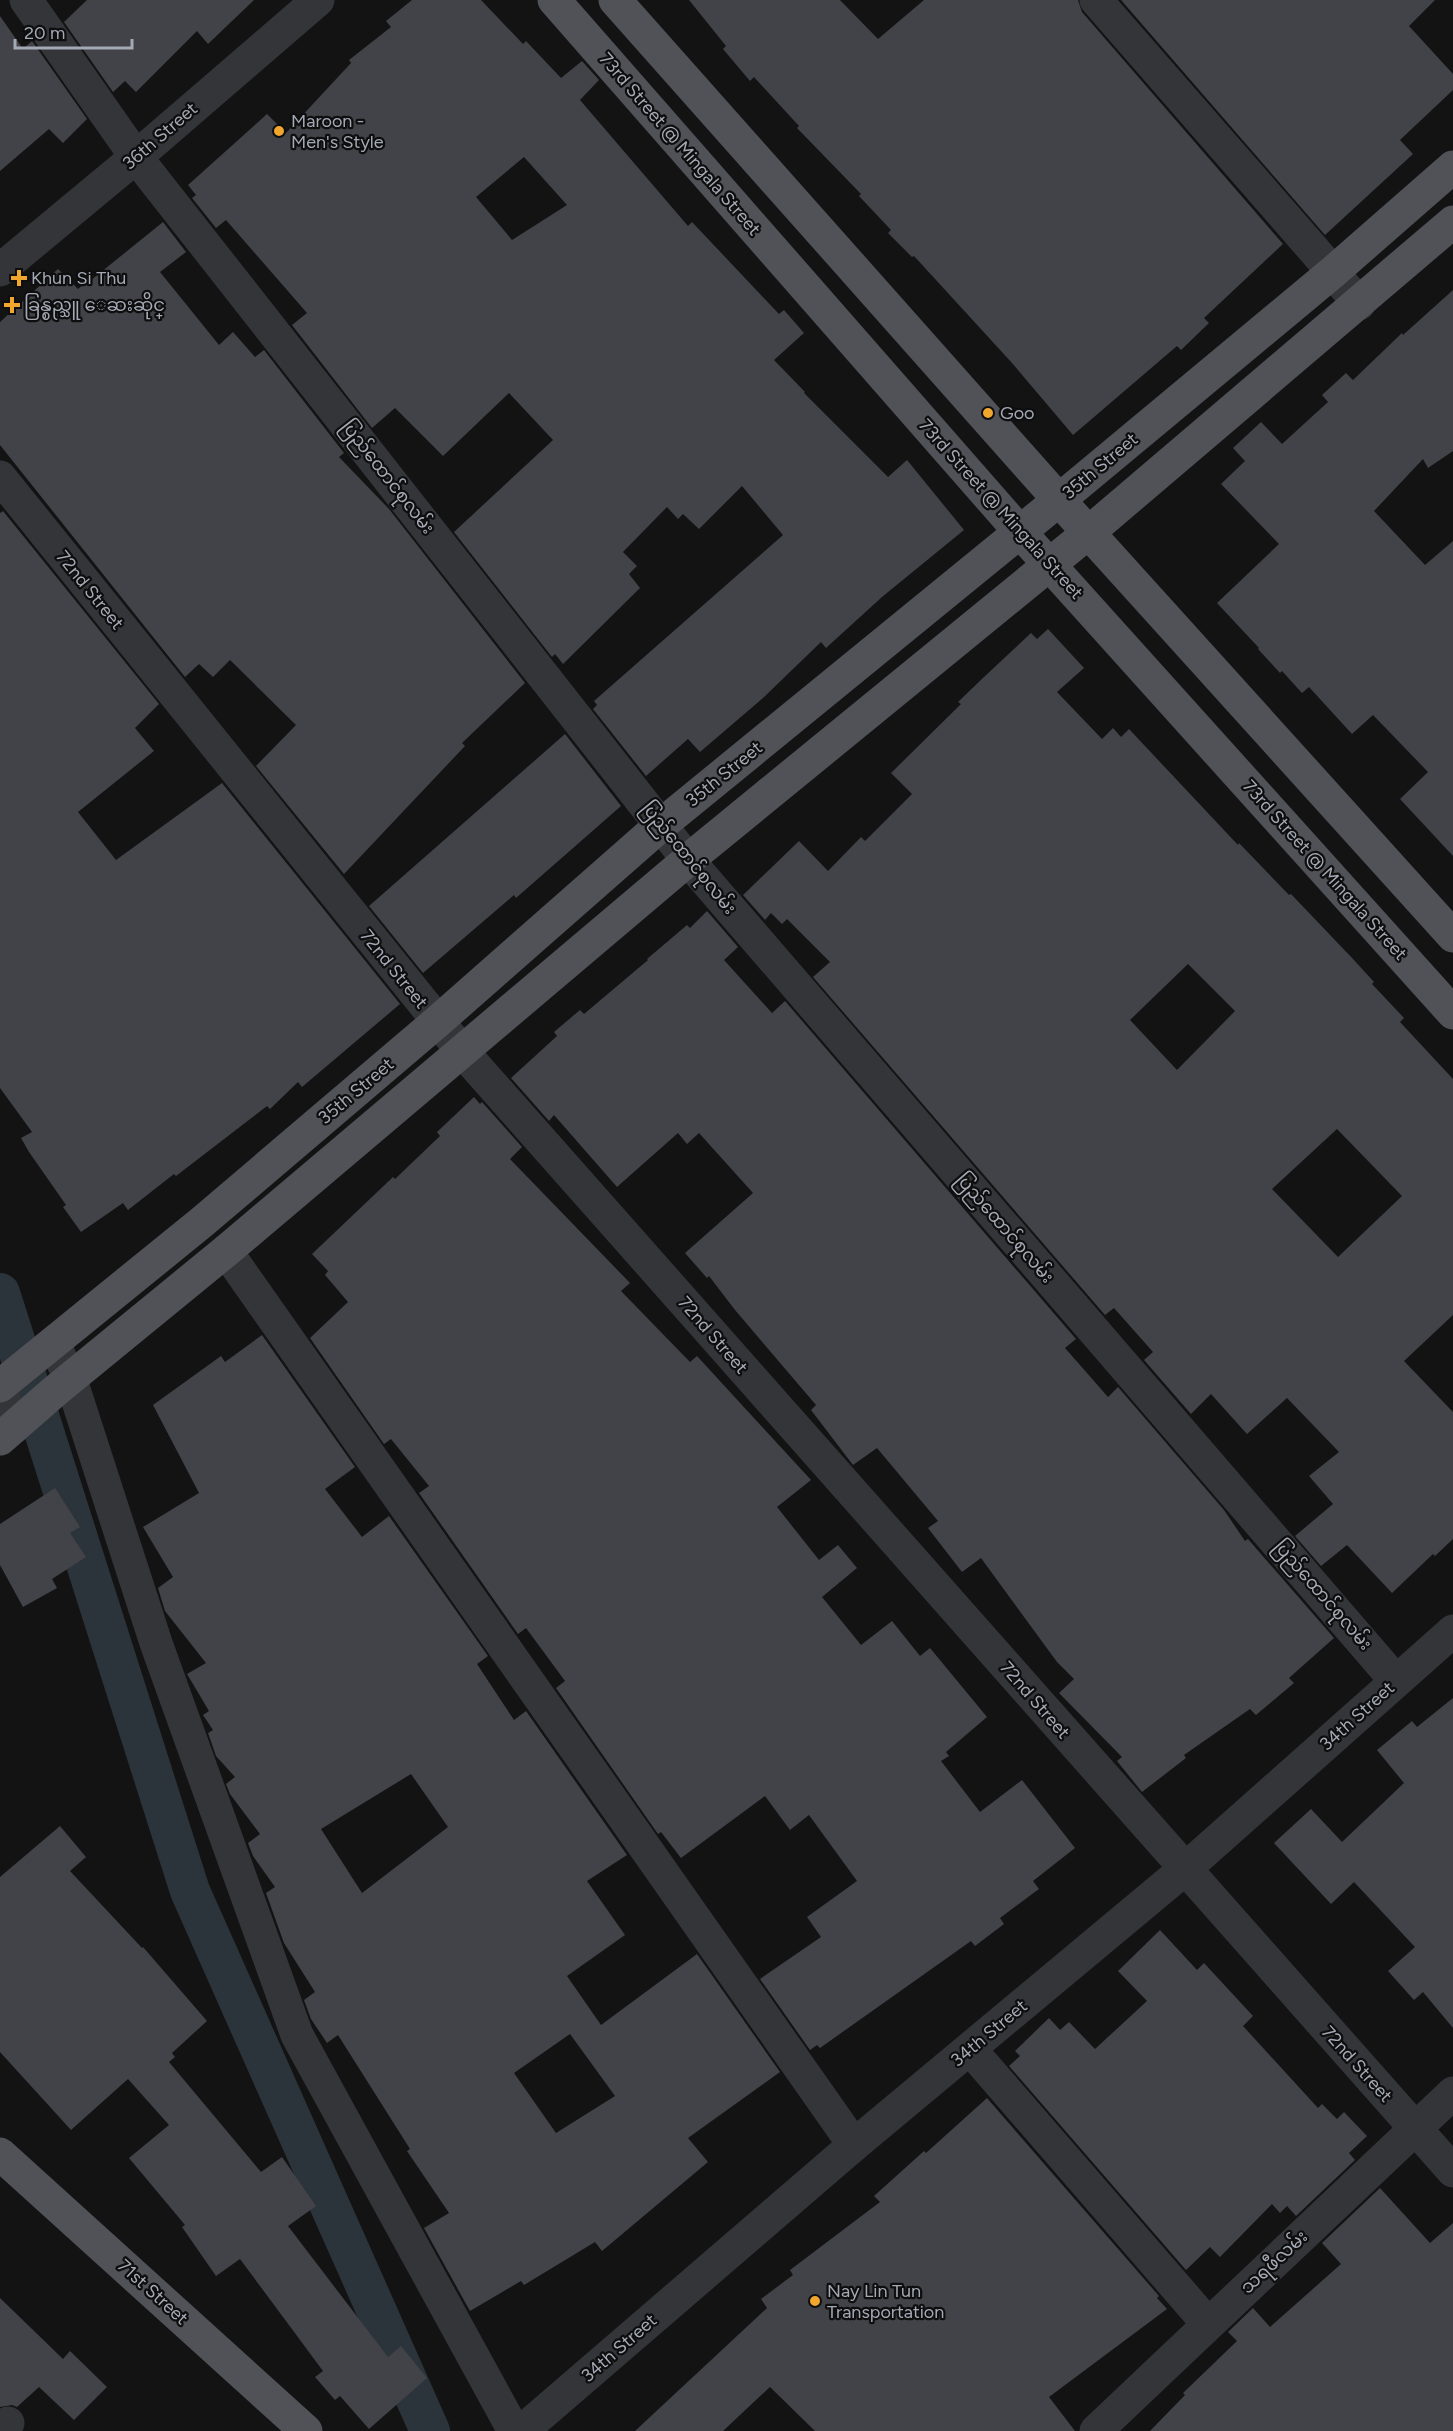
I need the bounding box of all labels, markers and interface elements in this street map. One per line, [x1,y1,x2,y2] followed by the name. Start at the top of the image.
[15,12,132,50] scale bar
[24,22,65,44] text: 20 m
[595,48,765,240] street label: 73rd Street @ Mingala Street
[118,98,202,174] street label: 36th Street
[291,110,384,153] place label: Maroon - Men's Style
[272,124,286,138] marker: Maroon - Men's Style
[31,267,126,289] place label: Khun Si Thu
[12,271,26,285] marker: Khun Si Thu
[24,291,165,320] place label: ခြန္စည္သူ ေဆးဆိုင္
[5,298,19,312] marker: ခြန္စည္သူ ေဆးဆိုင္
[1000,402,1035,424] place label: Goo
[981,406,995,420] marker: Goo
[914,414,1088,604] street label: 73rd Street @ Mingala Street
[334,415,441,541] street label: ပြည်ထောင်စုလမ်း
[1058,428,1142,504] street label: 35th Street
[52,546,129,634] street label: 72nd Street
[681,736,767,811] street label: 35th Street
[1238,775,1412,965] street label: 73rd Street @ Mingala Street
[634,796,743,921] street label: ပြည်ထောင်စုလမ်း
[356,925,433,1013] street label: 72nd Street
[314,1053,398,1129] street label: 35th Street
[948,1167,1060,1290] street label: ပြည်ထောင်စုလမ်း
[673,1292,753,1378] street label: 72nd Street
[1266,1534,1378,1657] street label: ပြည်ထောင်စုလမ်း
[995,1657,1075,1743] street label: 72nd Street
[1315,1677,1399,1755] street label: 34th Street
[946,1995,1032,2071] street label: 34th Street
[1317,2021,1397,2107] street label: 72nd Street
[1234,2223,1315,2301] street label: သရဖီလမ်း
[113,2255,193,2329] street label: 71st Street
[827,2280,944,2323] place label: Nay Lin Tun Transportation
[808,2294,822,2308] marker: Nay Lin Tun Transportation
[577,2309,661,2387] street label: 34th Street

